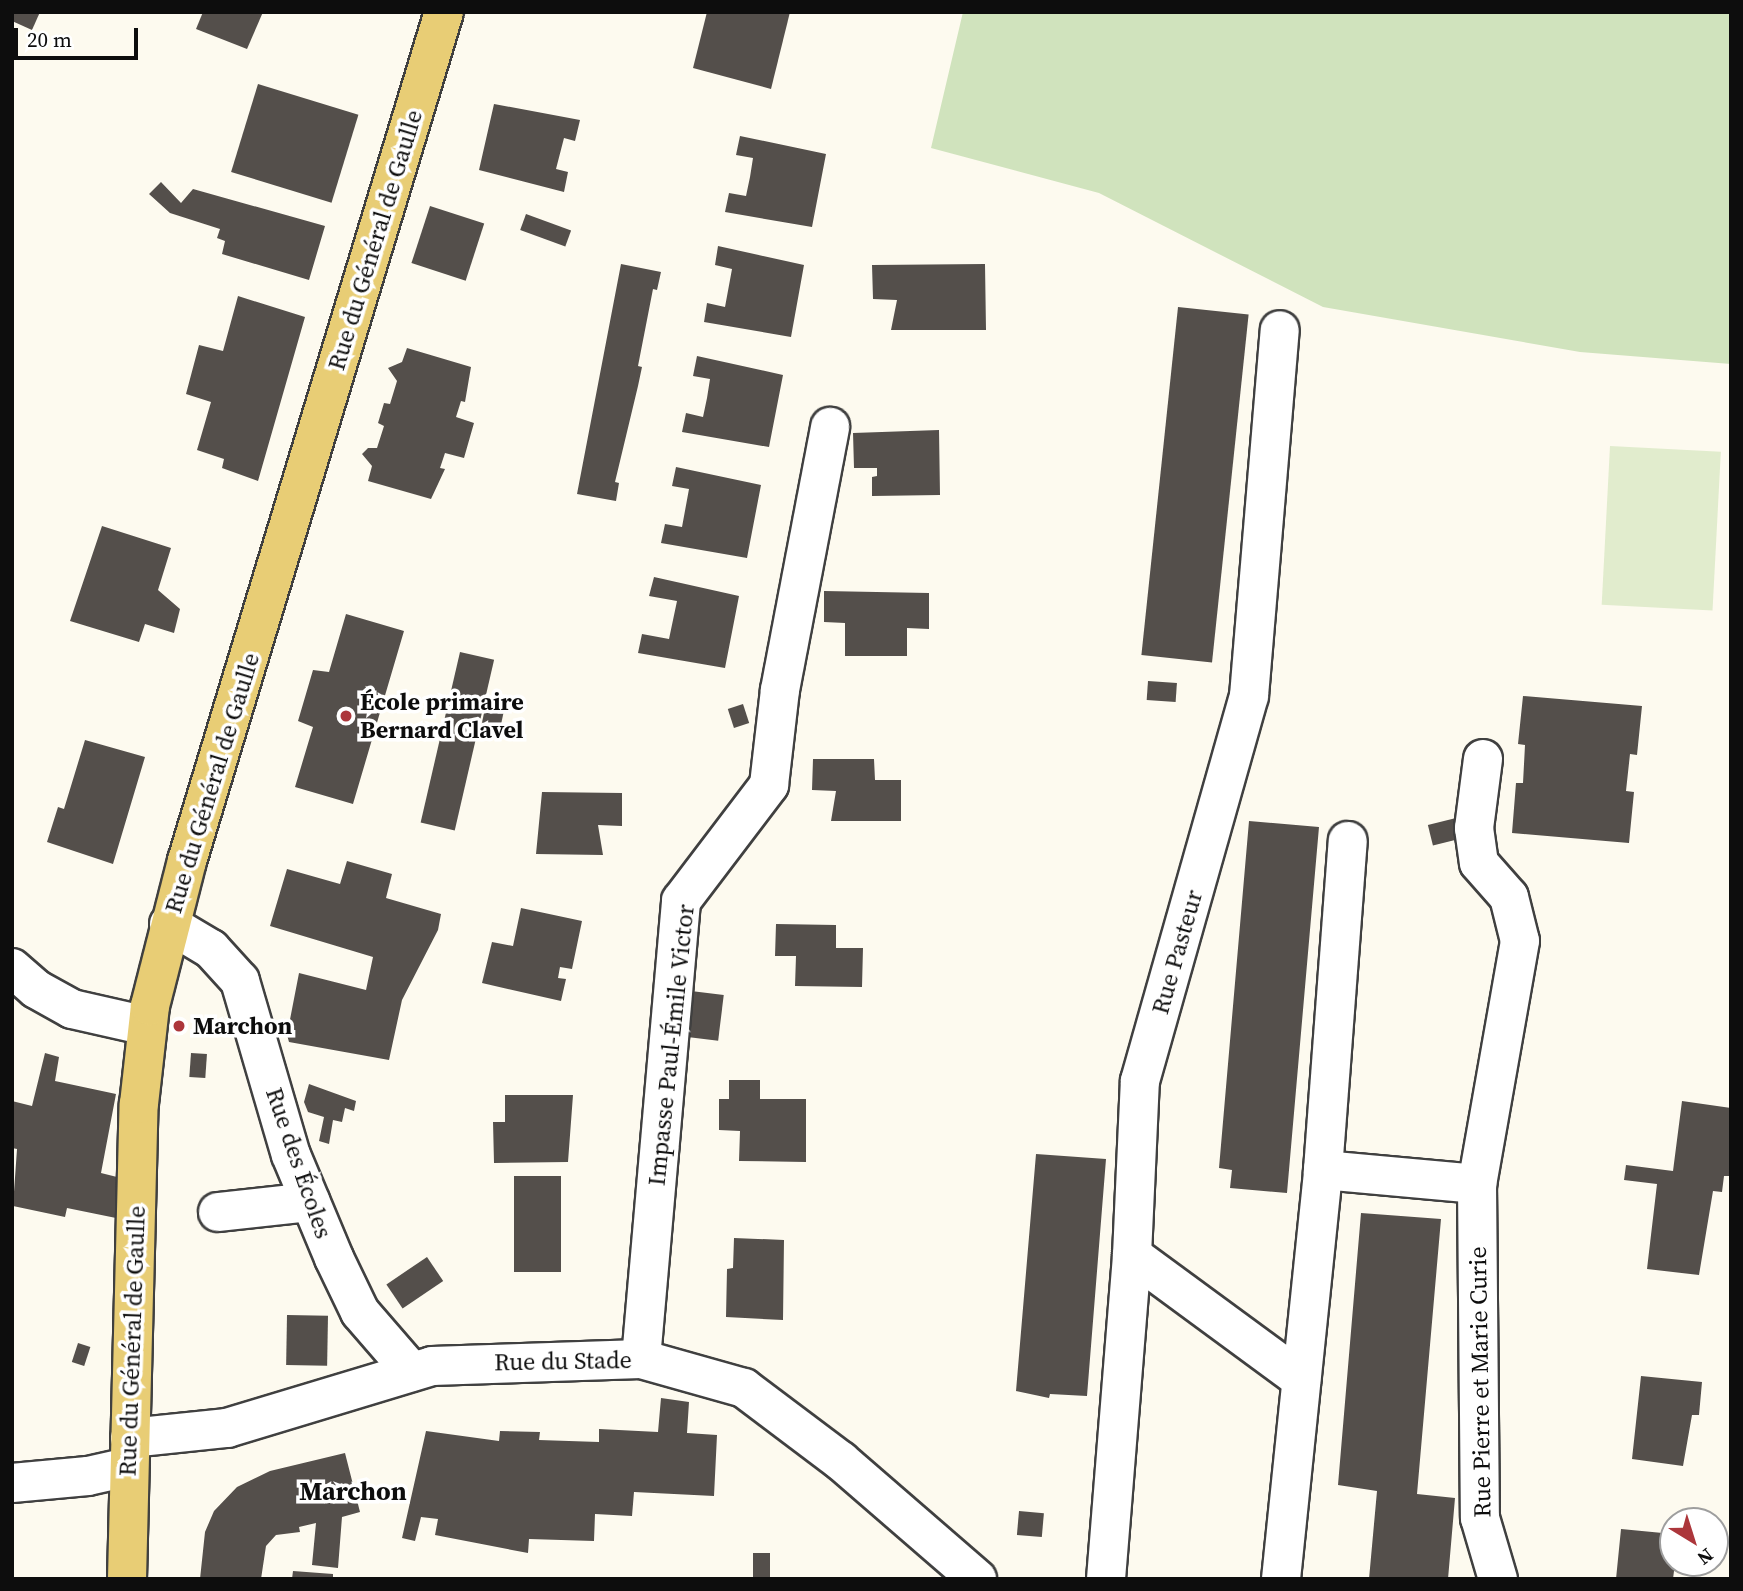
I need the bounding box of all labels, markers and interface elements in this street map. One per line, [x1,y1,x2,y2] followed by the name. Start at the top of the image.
[18,14,142,58] scale bar
[27,25,72,54] text: 20 m
[322,106,428,374] street label: Rue du Général de Gaulle
[159,649,265,917] street label: Rue du Général de Gaulle
[360,688,524,744] place label: École primaire Bernard Clavel
[338,708,354,724] marker: École primaire Bernard Clavel
[1146,887,1208,1017] street label: Rue Pasteur
[642,902,700,1188] street label: Impasse Paul-Émile Victor
[193,1012,292,1040] place label: Marchon
[171,1018,187,1034] marker: Marchon
[260,1084,338,1242] street label: Rue des Écoles
[113,1205,151,1477] street label: Rue du Général de Gaulle
[1463,1246,1497,1518] street label: Rue Pierre et Marie Curie
[494,1345,632,1377] street label: Rue du Stade
[299,1476,407,1508] district label: Marchon
[1659,1507,1729,1577] north arrow
[1692,1542,1719,1571] text: N

